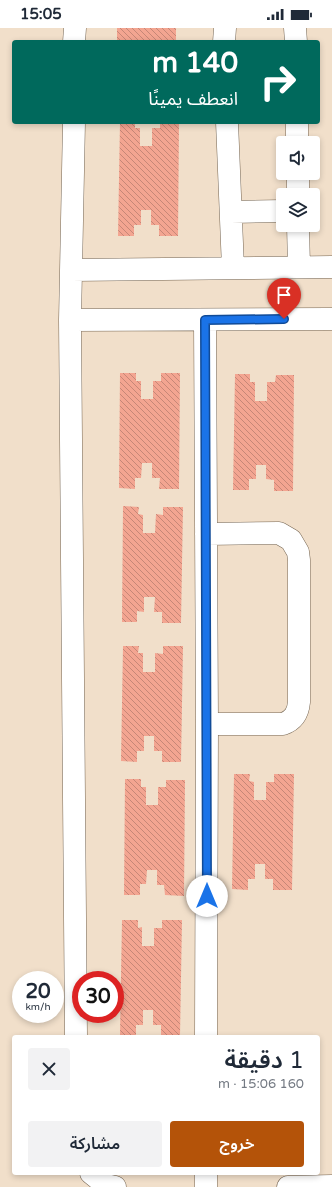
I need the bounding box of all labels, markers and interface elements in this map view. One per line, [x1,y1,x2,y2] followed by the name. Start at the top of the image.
[20,5,62,23] text: 15:05
[152,46,238,80] text: 140 m
[252,56,304,108] icon: right
[148,88,238,110] text: انعطف يمينًا
[276,136,320,232] map controls
[276,136,320,180] button: sound
[276,188,320,232] button: layers
[267,278,301,319] pin
[273,284,295,306] icon: arrive
[186,875,228,917] position arrow
[72,971,124,1023] speed limit sign: 30
[25,980,51,1004] text: 20
[25,1001,51,1013] text: km/h
[224,1046,304,1075] text: 1 دقيقة
[28,1048,70,1090] button: close
[218,1076,304,1092] text: 160 m · 15:06
[28,1121,162,1167] button: مشاركة
[170,1121,304,1167] button: خروج

